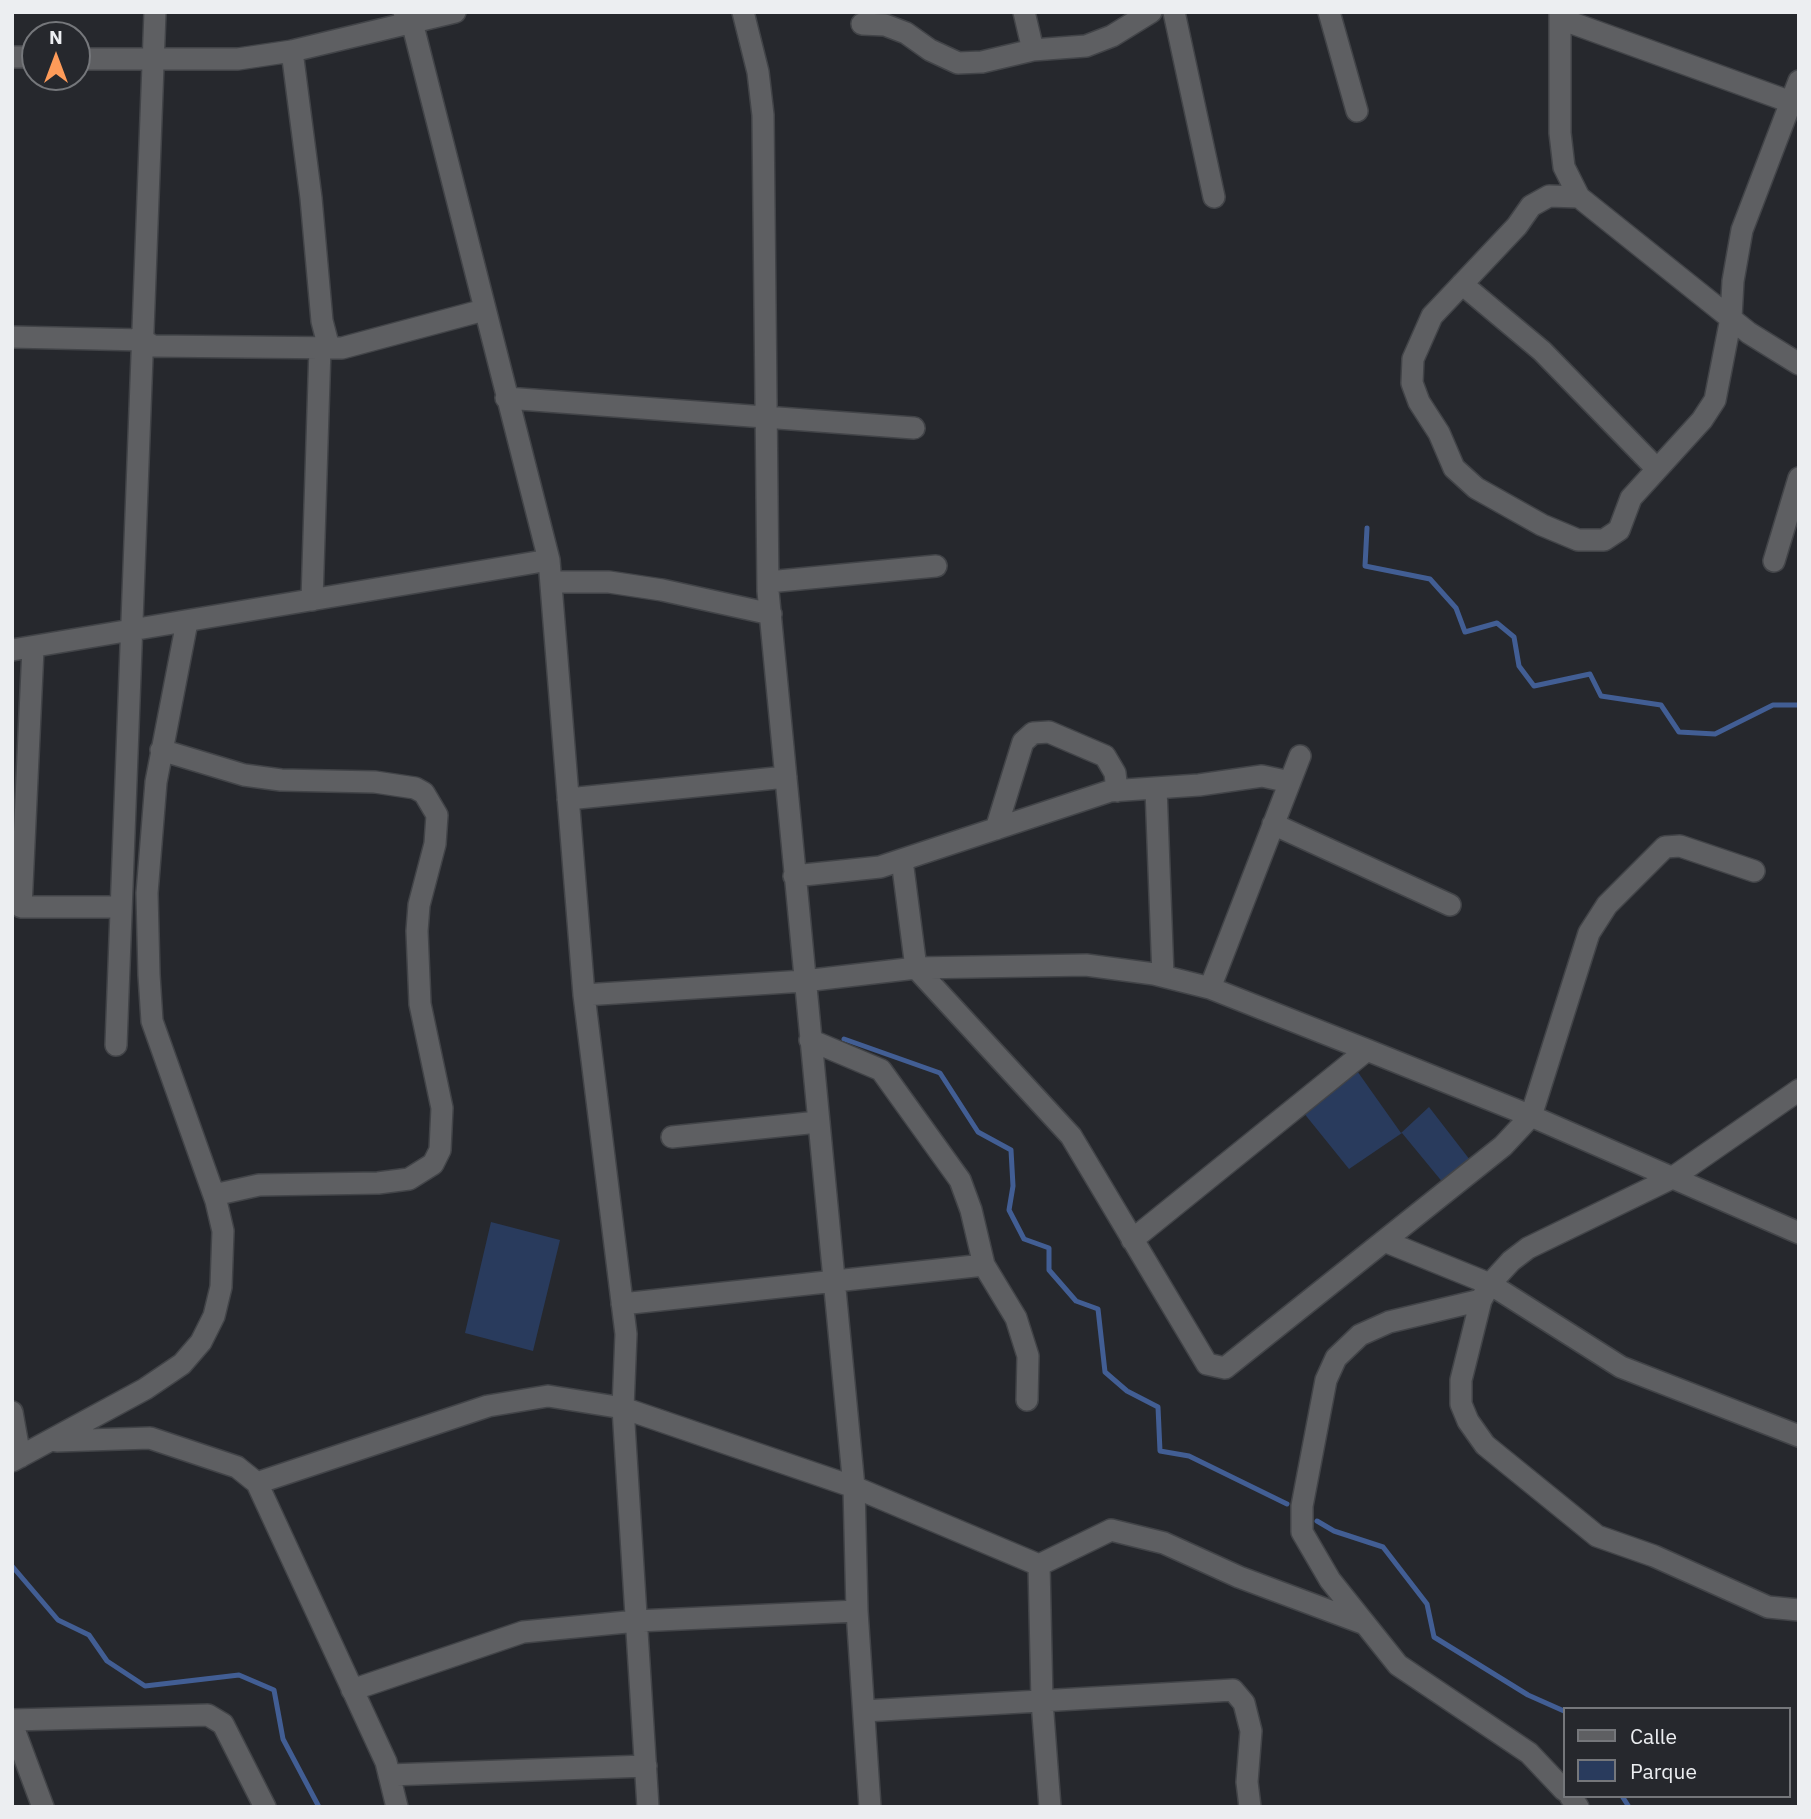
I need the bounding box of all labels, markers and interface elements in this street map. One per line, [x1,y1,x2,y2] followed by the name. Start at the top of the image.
[21,21,91,91] north arrow
[49,25,63,49] text: N
[1562,1707,1790,1798] legend
[1630,1722,1677,1750] text: Calle
[1630,1757,1697,1785] text: Parque

